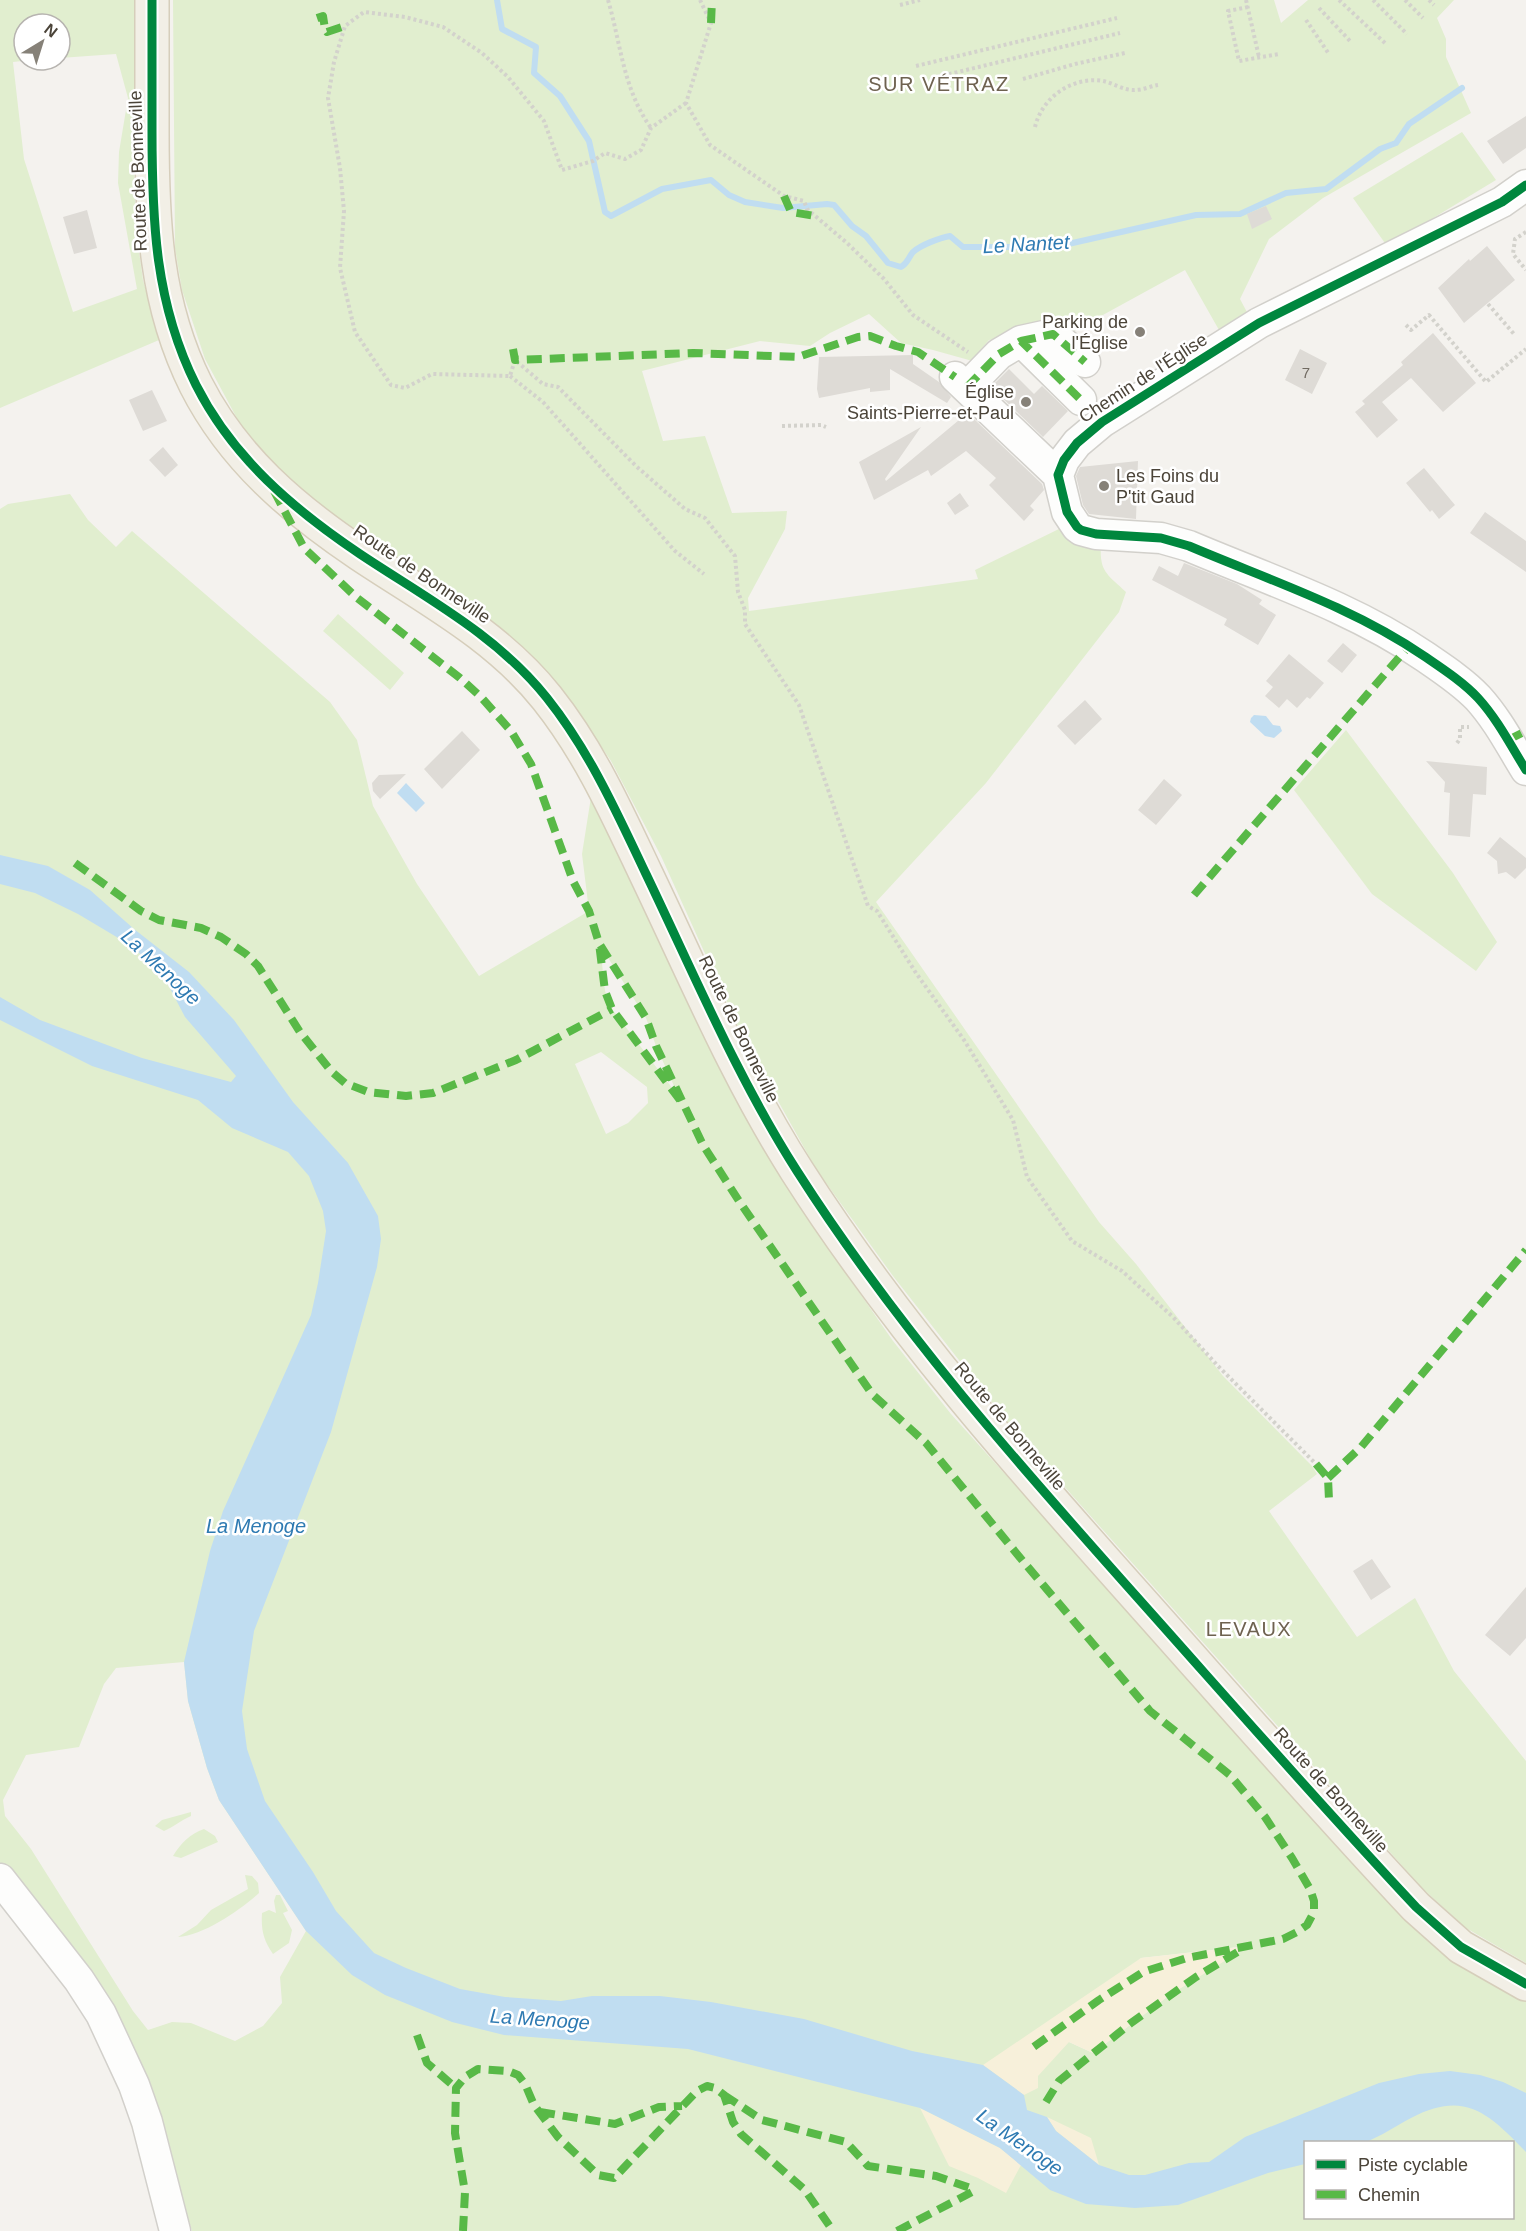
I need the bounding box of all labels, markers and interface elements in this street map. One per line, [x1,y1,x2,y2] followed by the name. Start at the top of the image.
[12,12,72,72] north arrow
[41,20,61,41] text: N
[868,73,1010,95] district label: SUR VÉTRAZ
[125,90,151,252] street label: Route de Bonneville
[982,231,1071,257] water label: Le Nantet
[1042,312,1128,353] place label: Parking de l'Église
[1133,325,1147,339] marker: Parking de l'Église
[1075,329,1211,427] street label: Chemin de l'Église
[1302,364,1310,381] house number: 7
[847,382,1014,423] place label: Église Saints-Pierre-et-Paul
[1019,395,1033,409] marker: Église Saints-Pierre-et-Paul
[1116,466,1219,507] place label: Les Foins du P'tit Gaud
[1097,479,1111,493] marker: Les Foins du P'tit Gaud
[350,521,494,627] street label: Route de Bonneville
[117,925,205,1009] water label: La Menoge
[695,952,783,1106] street label: Route de Bonneville
[951,1358,1069,1494] street label: Route de Bonneville
[206,1515,306,1537] water label: La Menoge
[1206,1618,1292,1640] district label: LEVAUX
[1270,1723,1392,1857] street label: Route de Bonneville
[489,2005,591,2033] water label: La Menoge
[973,2104,1067,2180] water label: La Menoge
[1304,2141,1514,2219] legend
[1358,2155,1468,2175] text: Piste cyclable
[1358,2185,1420,2205] text: Chemin

